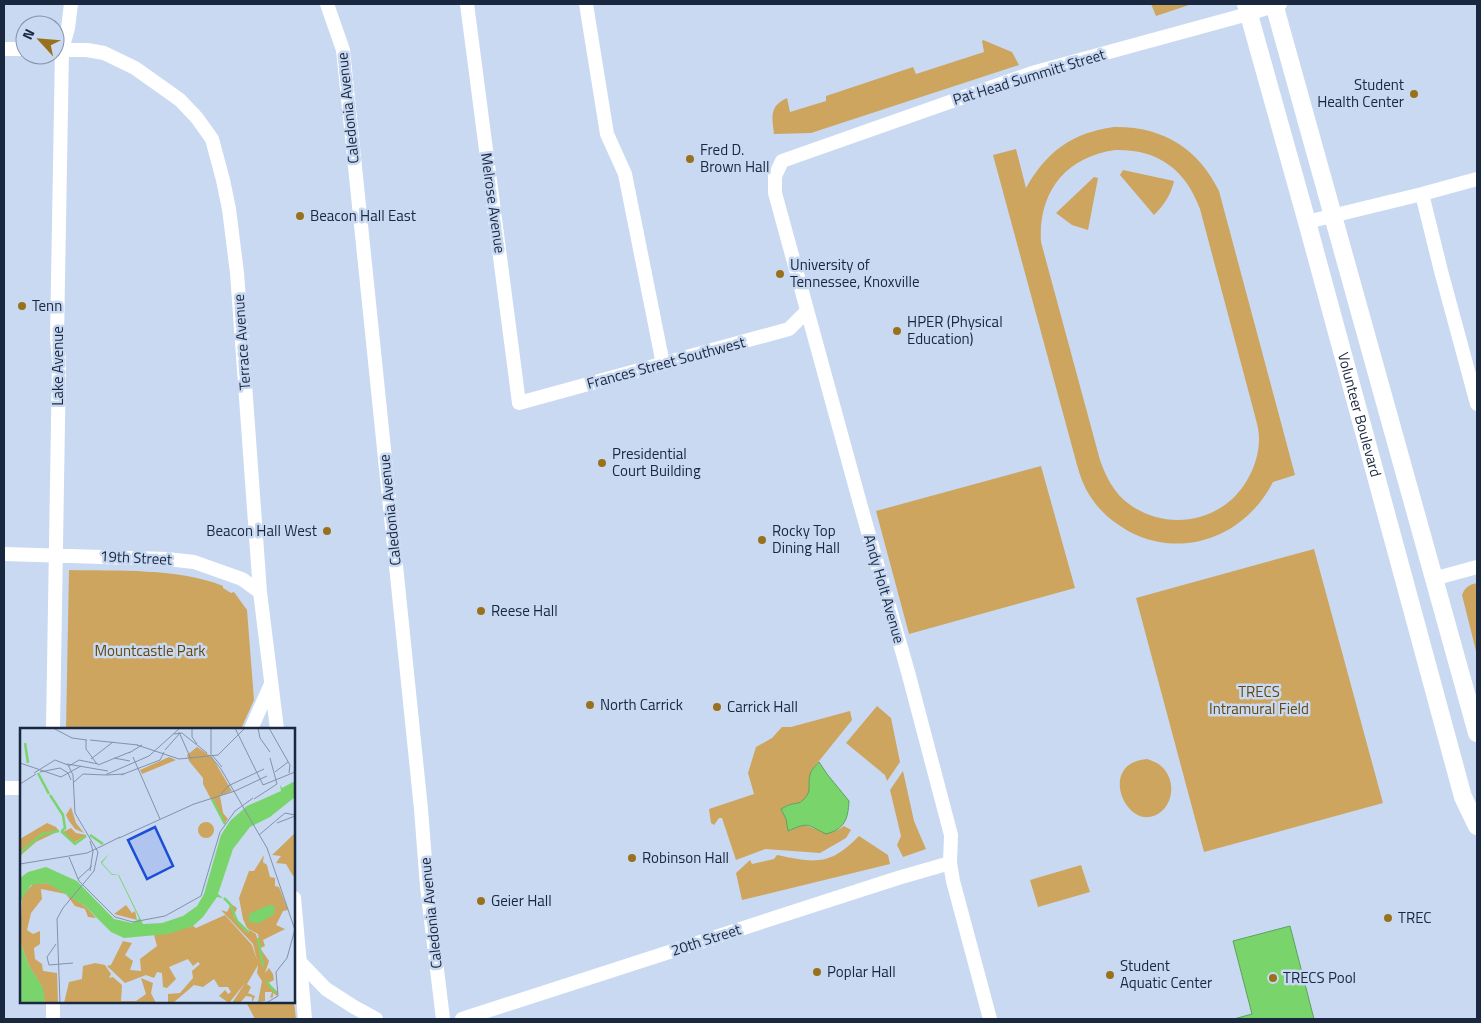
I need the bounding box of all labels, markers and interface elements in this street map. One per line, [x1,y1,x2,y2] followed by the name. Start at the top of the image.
[15,15,65,65] north arrow
[16,25,39,43] text: N
[950,42,1109,111] street label: Pat Head Summitt Street
[330,51,365,165] street label: Caledonia Avenue
[1317,73,1405,113] place label: Student Health Center
[1408,88,1420,100] marker: Student Health Center
[700,138,769,178] place label: Fred D. Brown Hall
[475,151,512,255] street label: Melrose Avenue
[684,153,696,165] marker: Fred D. Brown Hall
[310,204,417,227] place label: Beacon Hall East
[294,210,306,222] marker: Beacon Hall East
[790,253,920,293] place label: University of Tennessee, Knoxville
[774,268,786,280] marker: University of Tennessee, Knoxville
[227,293,256,391] street label: Terrace Avenue
[32,294,62,317] place label: Tenn
[16,300,28,312] marker: Tenn
[907,310,1003,350] place label: HPER (Physical Education)
[891,325,903,337] marker: HPER (Physical Education)
[46,326,69,406] street label: Lake Avenue
[584,330,748,395] street label: Frances Street Southwest
[1332,350,1388,479] street label: Volunteer Boulevard
[612,442,701,482] place label: Presidential Court Building
[372,453,407,567] street label: Caledonia Avenue
[596,457,608,469] marker: Presidential Court Building
[206,519,318,542] place label: Beacon Hall West
[772,519,840,559] place label: Rocky Top Dining Hall
[321,525,333,537] marker: Beacon Hall West
[858,532,911,646] street label: Andy Holt Avenue
[756,534,768,546] marker: Rocky Top Dining Hall
[99,544,173,571] street label: 19th Street
[491,599,558,622] place label: Reese Hall
[475,605,487,617] marker: Reese Hall
[94,639,206,662] park label: Mountcastle Park
[1209,680,1309,720] park label: TRECS Intramural Field
[600,693,683,716] place label: North Carrick
[727,695,798,718] place label: Carrick Hall
[584,699,596,711] marker: North Carrick
[711,701,723,713] marker: Carrick Hall
[20,728,295,1003] inset map
[642,846,729,869] place label: Robinson Hall
[626,852,638,864] marker: Robinson Hall
[413,856,448,970] street label: Caledonia Avenue
[491,889,552,912] place label: Geier Hall
[475,895,487,907] marker: Geier Hall
[1398,906,1431,929] place label: TREC
[1382,912,1394,924] marker: TREC
[668,917,744,962] street label: 20th Street
[1120,954,1212,994] place label: Student Aquatic Center
[827,960,896,983] place label: Poplar Hall
[811,966,823,978] marker: Poplar Hall
[1283,966,1356,989] place label: TRECS Pool
[1104,969,1116,981] marker: Student Aquatic Center
[1267,972,1279,984] marker: TRECS Pool

